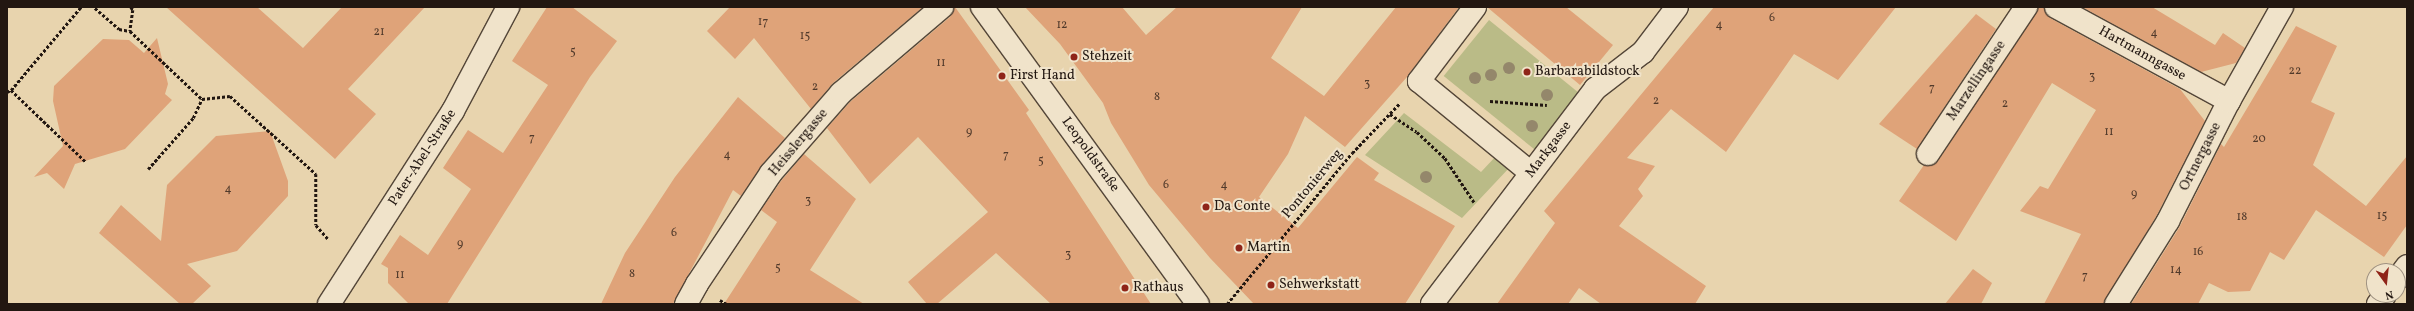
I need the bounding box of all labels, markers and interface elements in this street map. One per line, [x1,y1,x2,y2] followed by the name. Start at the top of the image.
[1769,12,1775,26] house number: 6
[758,16,768,30] house number: 17
[1056,19,1068,33] house number: 12
[1715,19,1723,33] house number: 4
[2095,23,2189,85] street label: Hartmanngasse
[373,26,385,40] house number: 21
[2150,27,2158,41] house number: 4
[800,30,810,44] house number: 15
[1944,38,2010,124] street label: Marzellingasse
[570,46,576,60] house number: 5
[1082,49,1132,65] place label: Stehzeit
[1069,52,1079,62] marker: Stehzeit
[936,57,946,71] house number: 11
[1535,64,1640,80] place label: Barbarabildstock
[2289,65,2301,79] house number: 22
[1522,67,1532,77] marker: Barbarabildstock
[1010,68,1075,84] place label: First Hand
[997,71,1007,81] marker: First Hand
[2089,71,2095,85] house number: 3
[1364,78,1370,92] house number: 3
[812,81,818,95] house number: 2
[1929,82,1935,96] house number: 7
[1154,91,1160,105] house number: 8
[1653,95,1659,109] house number: 2
[2002,98,2008,112] house number: 2
[766,106,832,180] street label: Heisslergasse
[385,107,461,209] street label: Pater-Abel-Straße
[1057,114,1123,196] street label: Leopoldstraße
[1522,118,1576,182] street label: Markgasse
[2177,120,2225,194] street label: Ortnergasse
[966,126,972,140] house number: 9
[2104,126,2114,140] house number: 11
[529,132,535,146] house number: 7
[2252,133,2266,147] house number: 20
[1279,146,1347,222] street label: Pontonierweg
[723,149,731,163] house number: 4
[1003,149,1009,163] house number: 7
[1038,155,1044,169] house number: 5
[1163,179,1169,193] house number: 6
[1220,179,1228,193] house number: 4
[224,183,232,197] house number: 4
[2131,188,2137,202] house number: 9
[805,195,811,209] house number: 3
[1214,199,1270,215] place label: Da Conte
[1201,202,1211,212] marker: Da Conte
[2377,210,2387,224] house number: 15
[2237,211,2247,225] house number: 18
[671,227,677,241] house number: 6
[457,238,463,252] house number: 9
[1247,240,1290,256] place label: Martin
[1234,243,1244,253] marker: Martin
[2193,246,2203,260] house number: 16
[1065,249,1071,263] house number: 3
[775,262,781,276] house number: 5
[2366,263,2406,303] north arrow
[2170,264,2182,278] house number: 14
[629,268,635,282] house number: 8
[395,269,405,283] house number: 11
[2082,270,2088,284] house number: 7
[1279,277,1359,293] place label: Sehwerkstatt
[1133,280,1183,296] place label: Rathaus
[1266,280,1276,290] marker: Sehwerkstatt
[1120,283,1130,293] marker: Rathaus
[2383,286,2395,302] text: N

